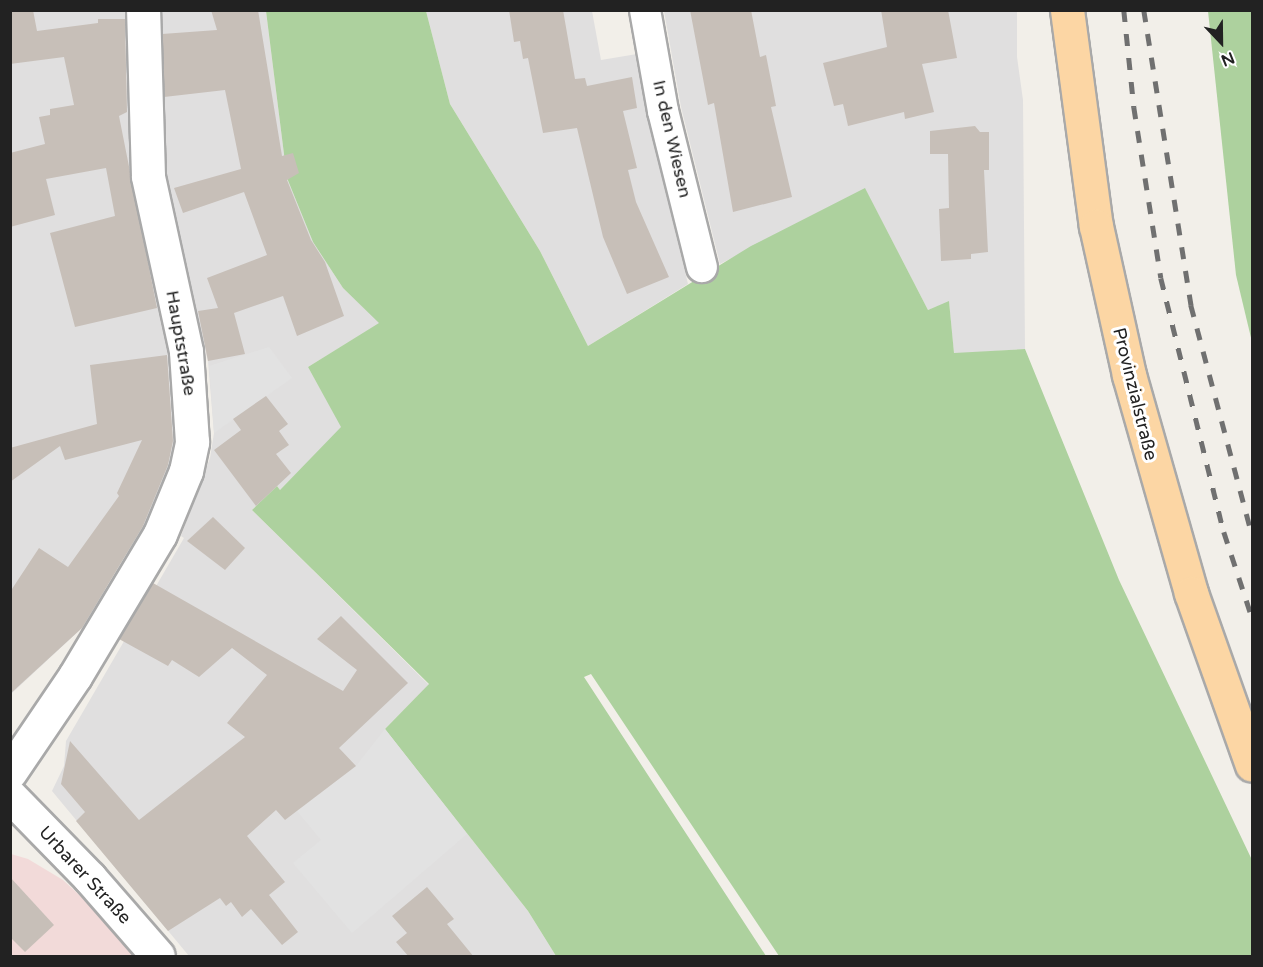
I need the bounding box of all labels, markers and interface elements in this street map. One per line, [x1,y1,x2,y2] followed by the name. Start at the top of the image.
[1191,12,1251,72] north arrow
[1218,47,1237,70] text: N
[648,78,696,200] street label: In den Wiesen
[161,289,201,397] street label: Hauptstraße
[1108,325,1162,463] street label: Provinzialstraße
[34,822,136,928] street label: Urbarer Straße

